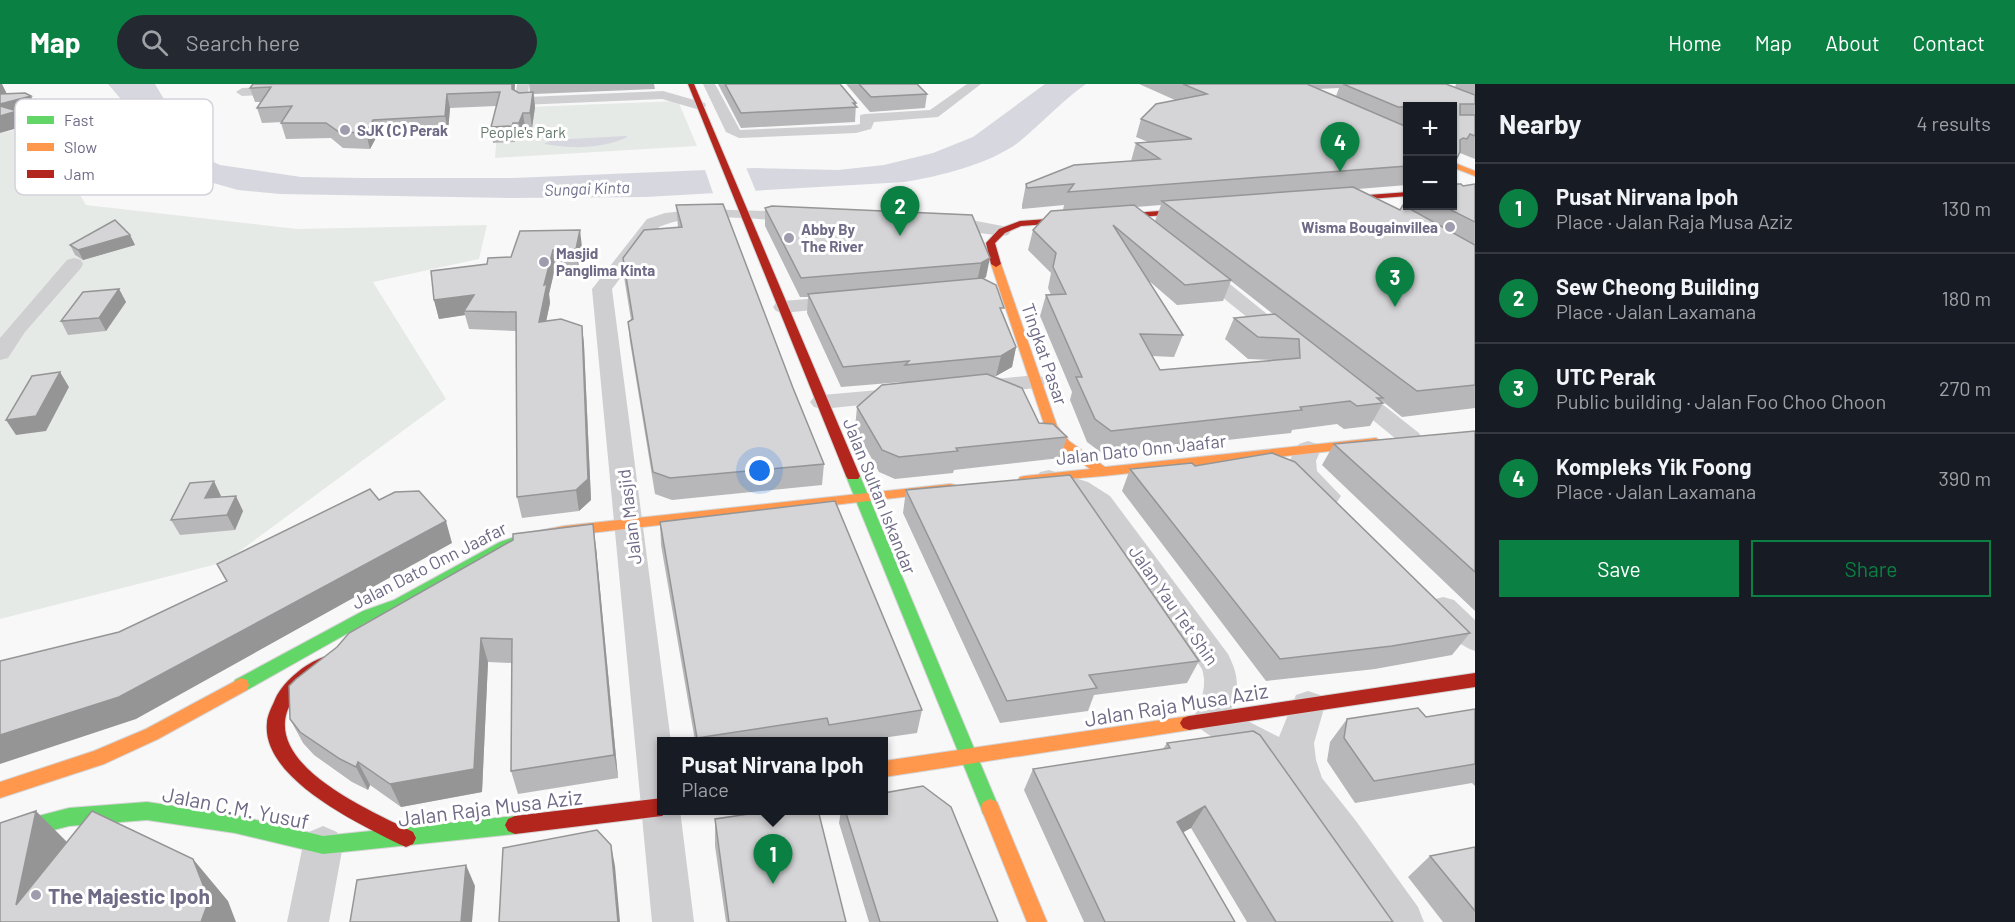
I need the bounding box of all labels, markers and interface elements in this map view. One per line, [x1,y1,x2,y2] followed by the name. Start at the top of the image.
[117,15,537,69] search box
[30,25,81,59] text: Map
[138,26,171,59] icon: search
[186,29,300,55] text: Search here
[1668,30,1722,55] text: Home
[1755,30,1792,55] text: Map
[1825,30,1880,55] text: About
[1913,30,1985,55] text: Contact
[15,99,213,195] legend
[1403,102,1457,210] map controls
[1403,102,1457,156] button: +
[1499,108,1581,139] text: Nearby
[64,110,94,129] text: Fast
[1916,111,1991,135] text: 4 results
[357,121,448,139] place label: SJK (C) Perak
[1320,122,1360,172] pin: 4
[338,123,352,137] marker: SJK (C) Perak
[480,123,566,141] park label: People's Park
[64,137,97,156] text: Slow
[1403,156,1457,210] button: −
[64,164,95,183] text: Jam
[544,177,630,199] water label: Sungai Kinta
[1556,183,1738,209] text: Pusat Nirvana Ipoh
[880,186,920,236] pin: 2
[1515,196,1522,220] text: 1
[1942,196,1991,220] text: 130 m
[1556,209,1793,233] text: Place · Jalan Raja Musa Aziz
[1301,218,1438,236] place label: Wisma Bougainvillea
[801,220,864,255] place label: Abby By The River
[1443,220,1457,234] marker: Wisma Bougainvillea
[782,231,796,245] marker: Abby By The River
[556,244,655,279] place label: Masjid Panglima Kinta
[537,255,551,269] marker: Masjid Panglima Kinta
[1376,258,1414,307] pin: 3
[1556,273,1759,299] text: Sew Cheong Building
[1513,286,1524,310] text: 2
[1942,286,1991,310] text: 180 m
[1556,299,1756,323] text: Place · Jalan Laxamana
[1017,300,1073,408] street label: Tingkat Pasar
[1556,363,1656,389] text: UTC Perak
[1513,376,1524,400] text: 3
[1939,376,1991,400] text: 270 m
[1556,389,1886,413] text: Public building · Jalan Foo Choo Choon
[839,415,921,578] street label: Jalan Sultan Iskandar
[1055,429,1228,469] street label: Jalan Dato Onn Jaafar
[1556,453,1752,479] text: Kompleks Yik Foong
[745,456,774,485] your location
[1512,466,1525,490] text: 4
[1938,466,1991,490] text: 390 m
[612,468,646,566] street label: Jalan Masjid
[1556,479,1756,503] text: Place · Jalan Laxamana
[348,516,510,614] street label: Jalan Dato Onn Jaafar
[1499,540,1739,597] button: Save
[1751,540,1991,597] button: Share
[1124,541,1224,669] street label: Jalan Yau Tet Shin
[1082,677,1270,731] street label: Jalan Raja Musa Aziz
[657,737,888,815] popup
[681,751,864,777] text: Pusat Nirvana Ipoh
[681,777,729,801] text: Place
[161,781,311,833] street label: Jalan C.M. Yusuf
[396,783,584,831] street label: Jalan Raja Musa Aziz
[754,834,792,884] pin: 1
[48,883,210,908] place label: The Majestic Ipoh
[29,888,43,902] marker: The Majestic Ipoh

